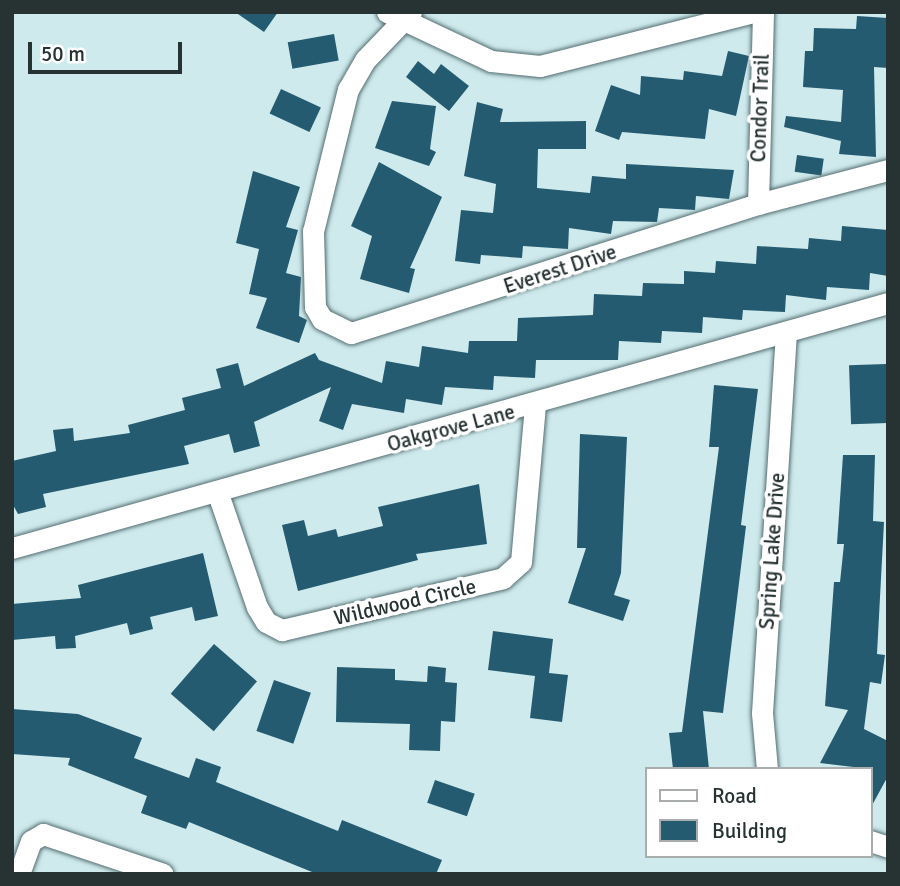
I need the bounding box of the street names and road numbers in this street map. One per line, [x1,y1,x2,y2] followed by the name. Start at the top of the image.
[746,53,774,163] street label: Condor Trail
[500,239,620,299] street label: Everest Drive
[384,399,518,457] street label: Oakgrove Lane
[754,472,790,630] street label: Spring Lake Drive
[331,573,479,631] street label: Wildwood Circle

